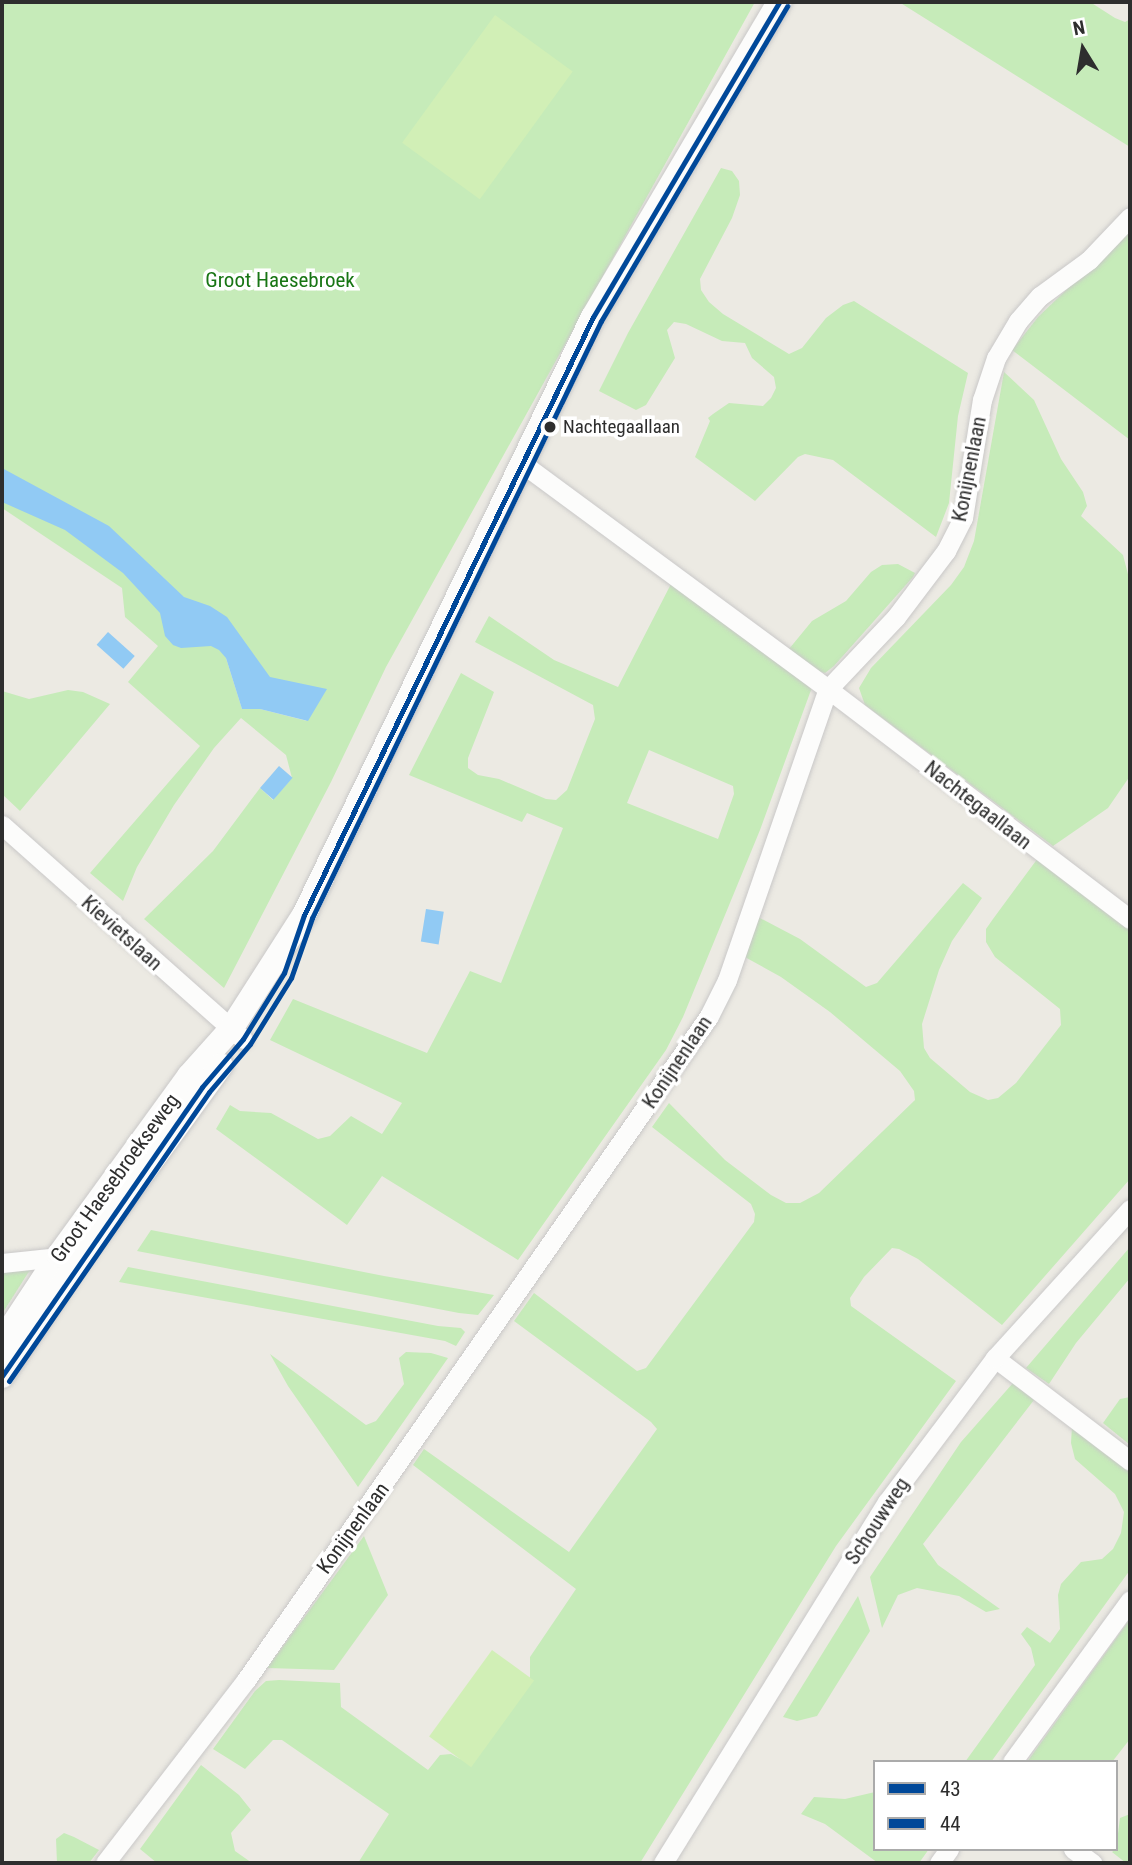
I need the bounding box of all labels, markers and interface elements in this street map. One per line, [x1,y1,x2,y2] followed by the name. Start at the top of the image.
[1048,14,1118,84] north arrow
[1071,15,1087,40] text: N
[205,267,355,293] park label: Groot Haesebroek
[946,414,992,524] street label: Konijnenlaan
[563,416,680,438] place label: Nachtegaallaan
[543,420,557,434] marker: Nachtegaallaan
[919,755,1037,855] street label: Nachtegaallaan
[76,890,168,976] street label: Kievietslaan
[637,1011,717,1113] street label: Konijnenlaan
[45,1089,185,1267] street label: Groot Haesebroekseweg
[839,1473,915,1569] street label: Schouwweg
[311,1477,395,1579] street label: Konijnenlaan
[873,1760,1118,1851] legend
[940,1777,961,1801] text: 43
[940,1812,961,1836] text: 44

